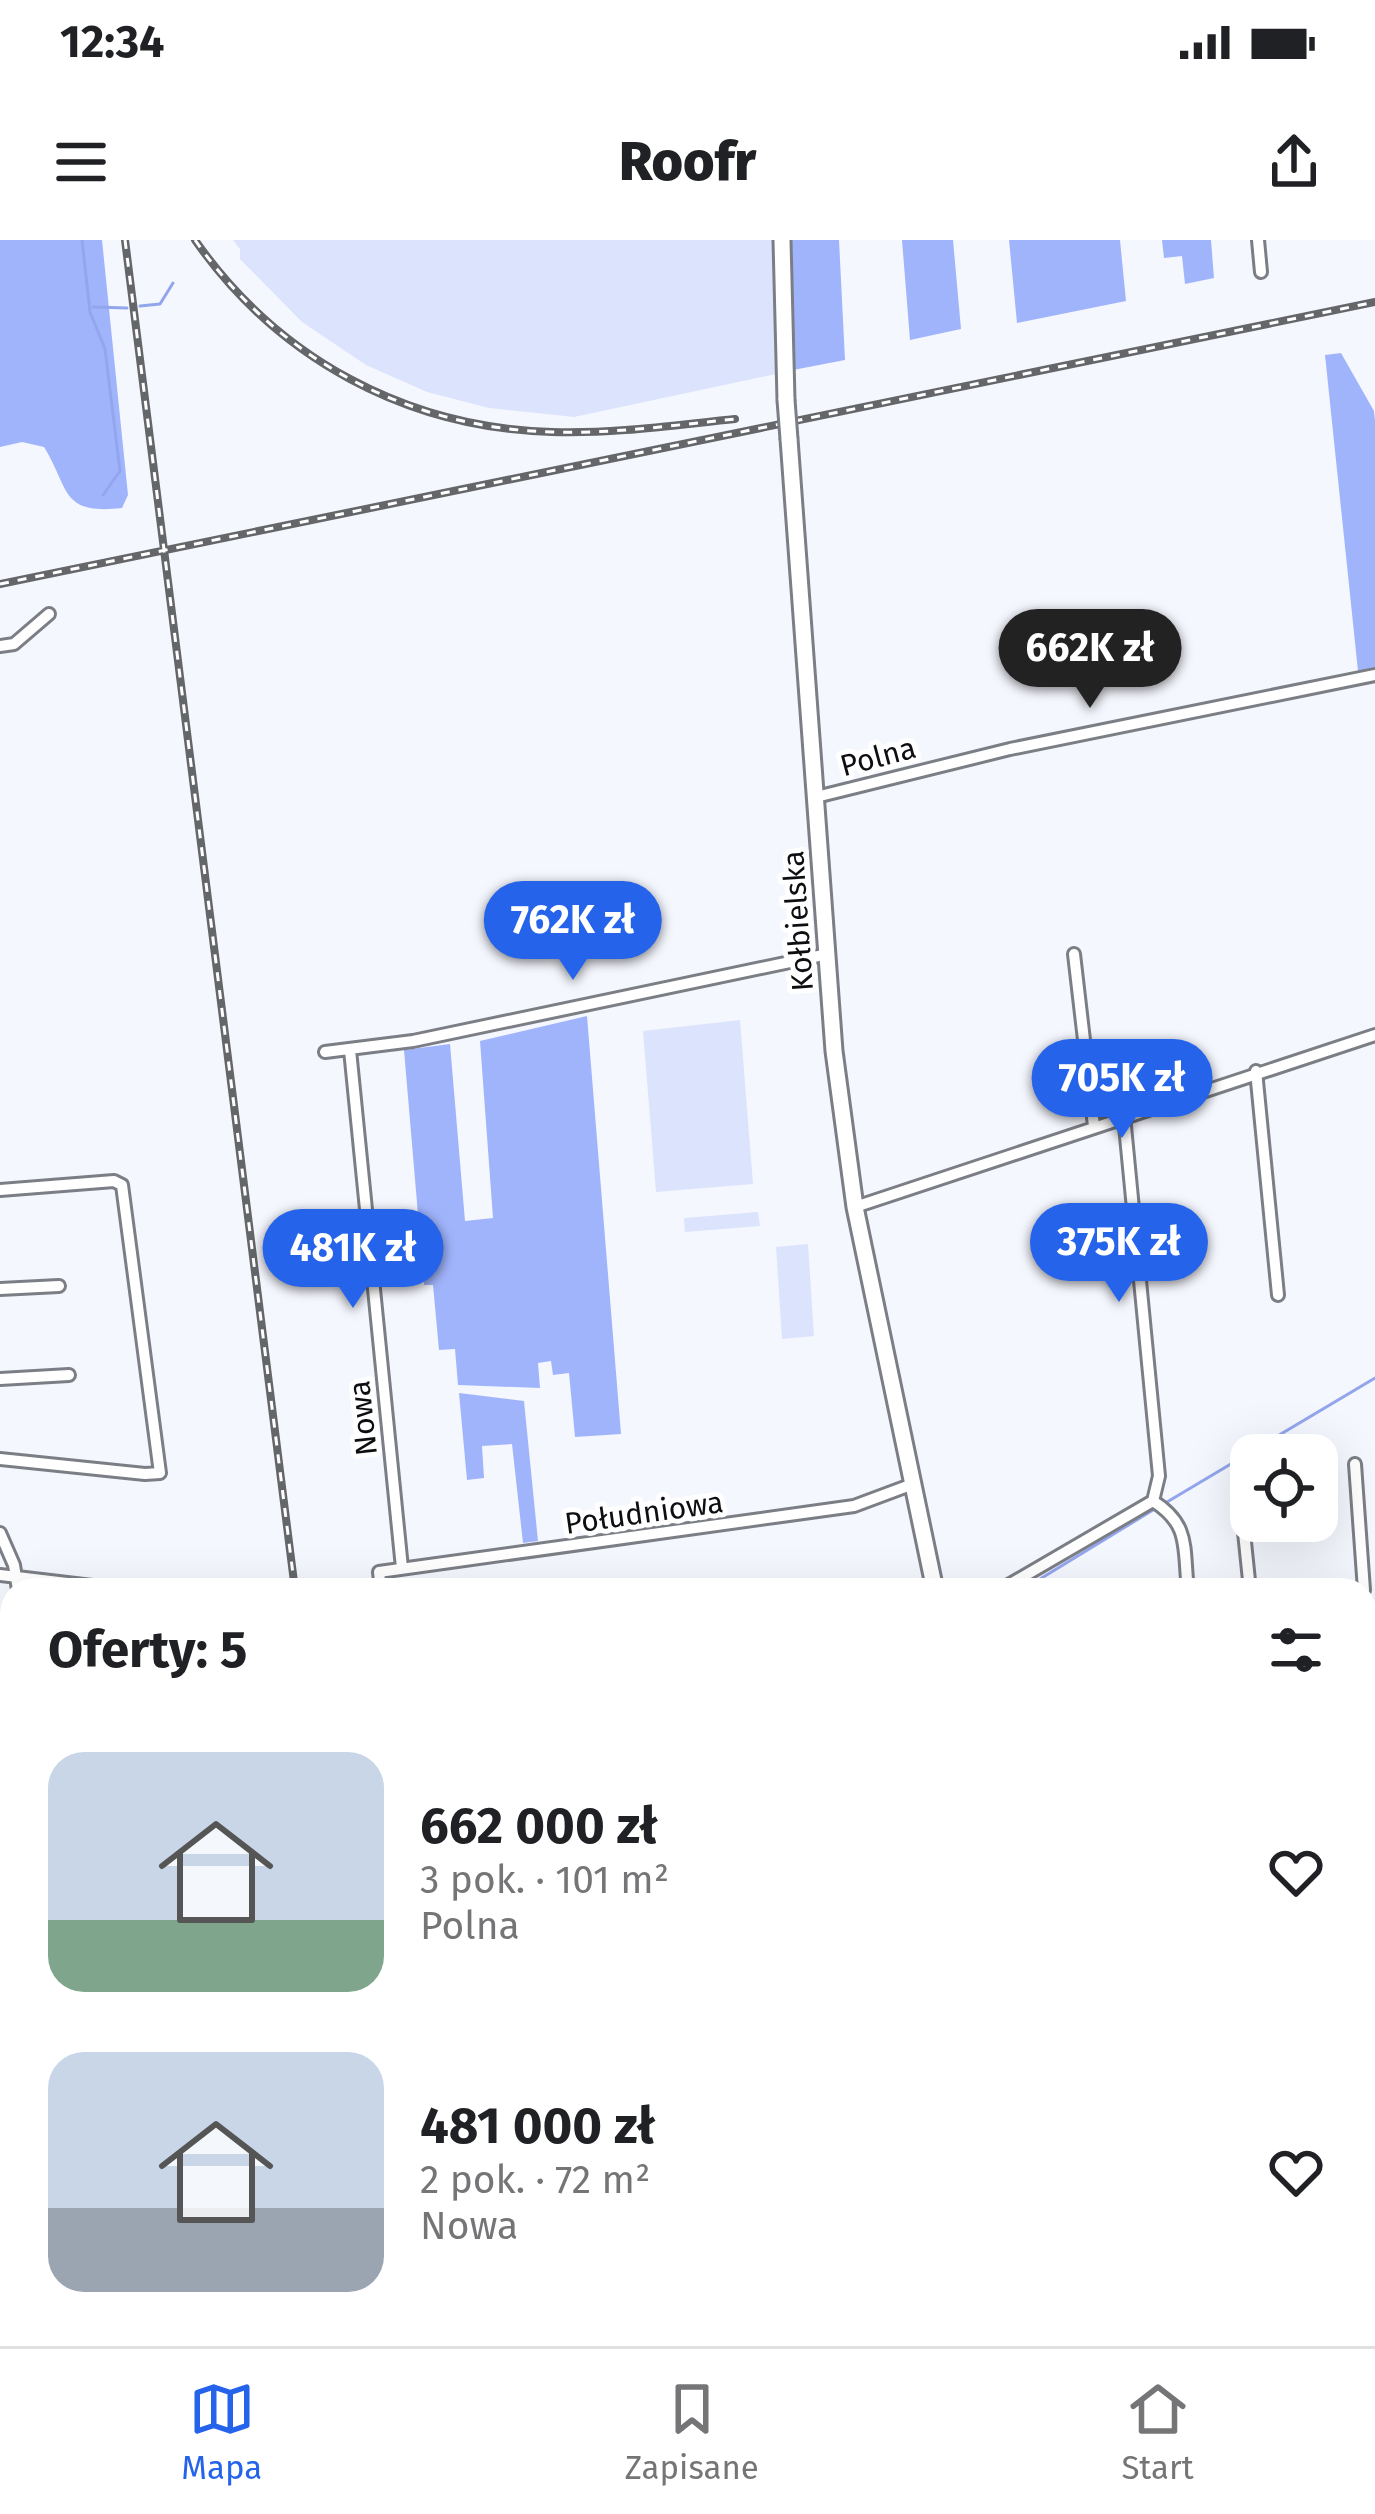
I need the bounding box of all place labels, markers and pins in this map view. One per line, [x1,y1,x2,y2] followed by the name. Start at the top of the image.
[979,609,1201,711] pin: 662K zł
[462,881,684,983] pin: 762K zł
[1011,1039,1233,1141] pin: 705K zł
[1008,1203,1230,1305] pin: 375K zł
[242,1209,464,1311] pin: 481K zł

